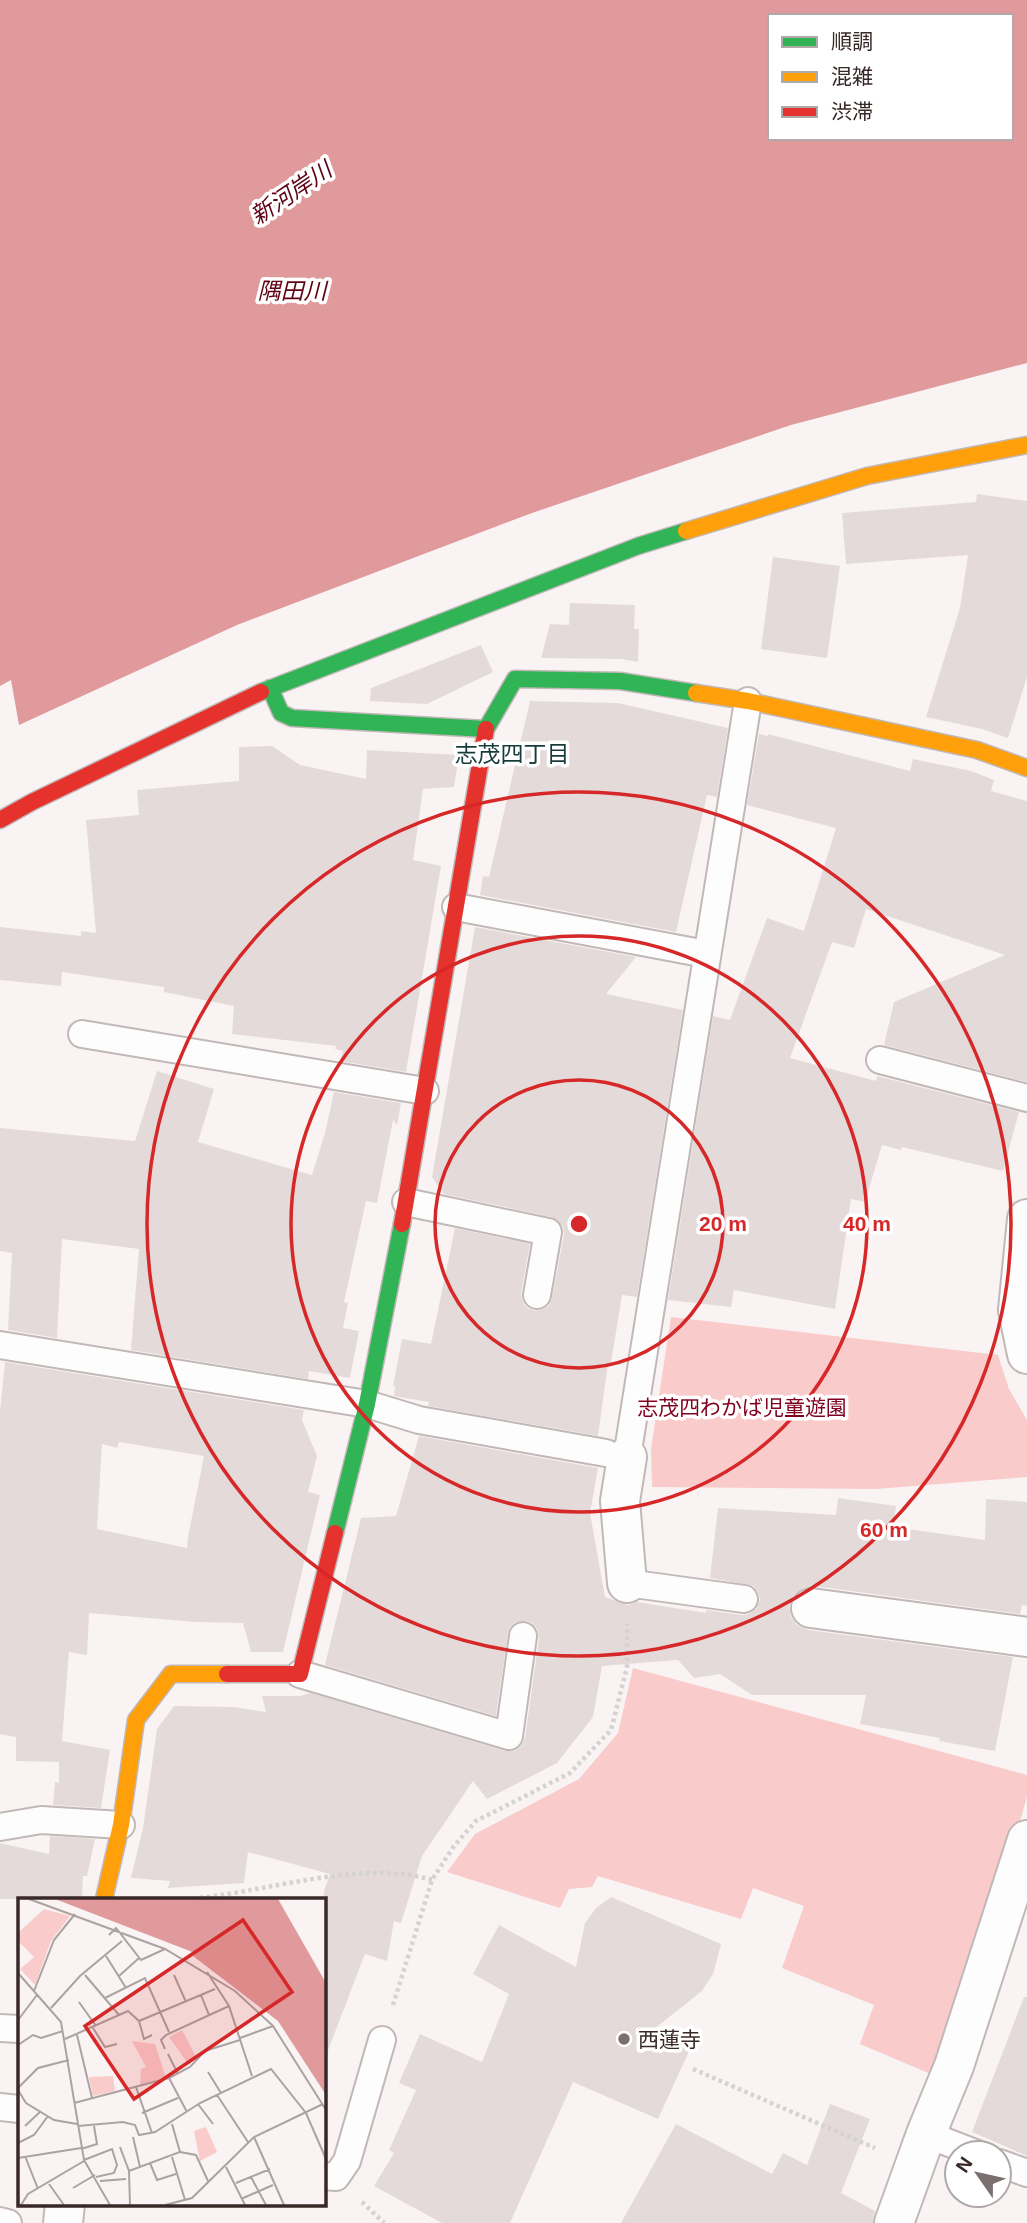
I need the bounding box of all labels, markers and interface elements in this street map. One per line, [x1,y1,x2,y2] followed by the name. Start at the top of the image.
[768,14,1013,140] legend
[831,30,873,53] text: 順調
[831,65,873,88] text: 混雑
[831,100,873,123] text: 渋滞
[246,155,339,230] water label: 新河岸川
[258,278,330,304] water label: 隅田川
[455,741,570,767] district label: 志茂四丁目
[567,1212,591,1236] centre of rings
[699,1212,747,1235] text: 20 m
[843,1212,891,1235] text: 40 m
[637,1396,847,1419] park label: 志茂四わかば児童遊園
[860,1518,908,1541] text: 60 m
[18,1898,326,2206] inset map
[638,2028,701,2051] place label: 西蓮寺
[616,2031,632,2047] marker: 西蓮寺
[943,2139,1013,2209] north arrow
[952,2153,977,2176] text: N

